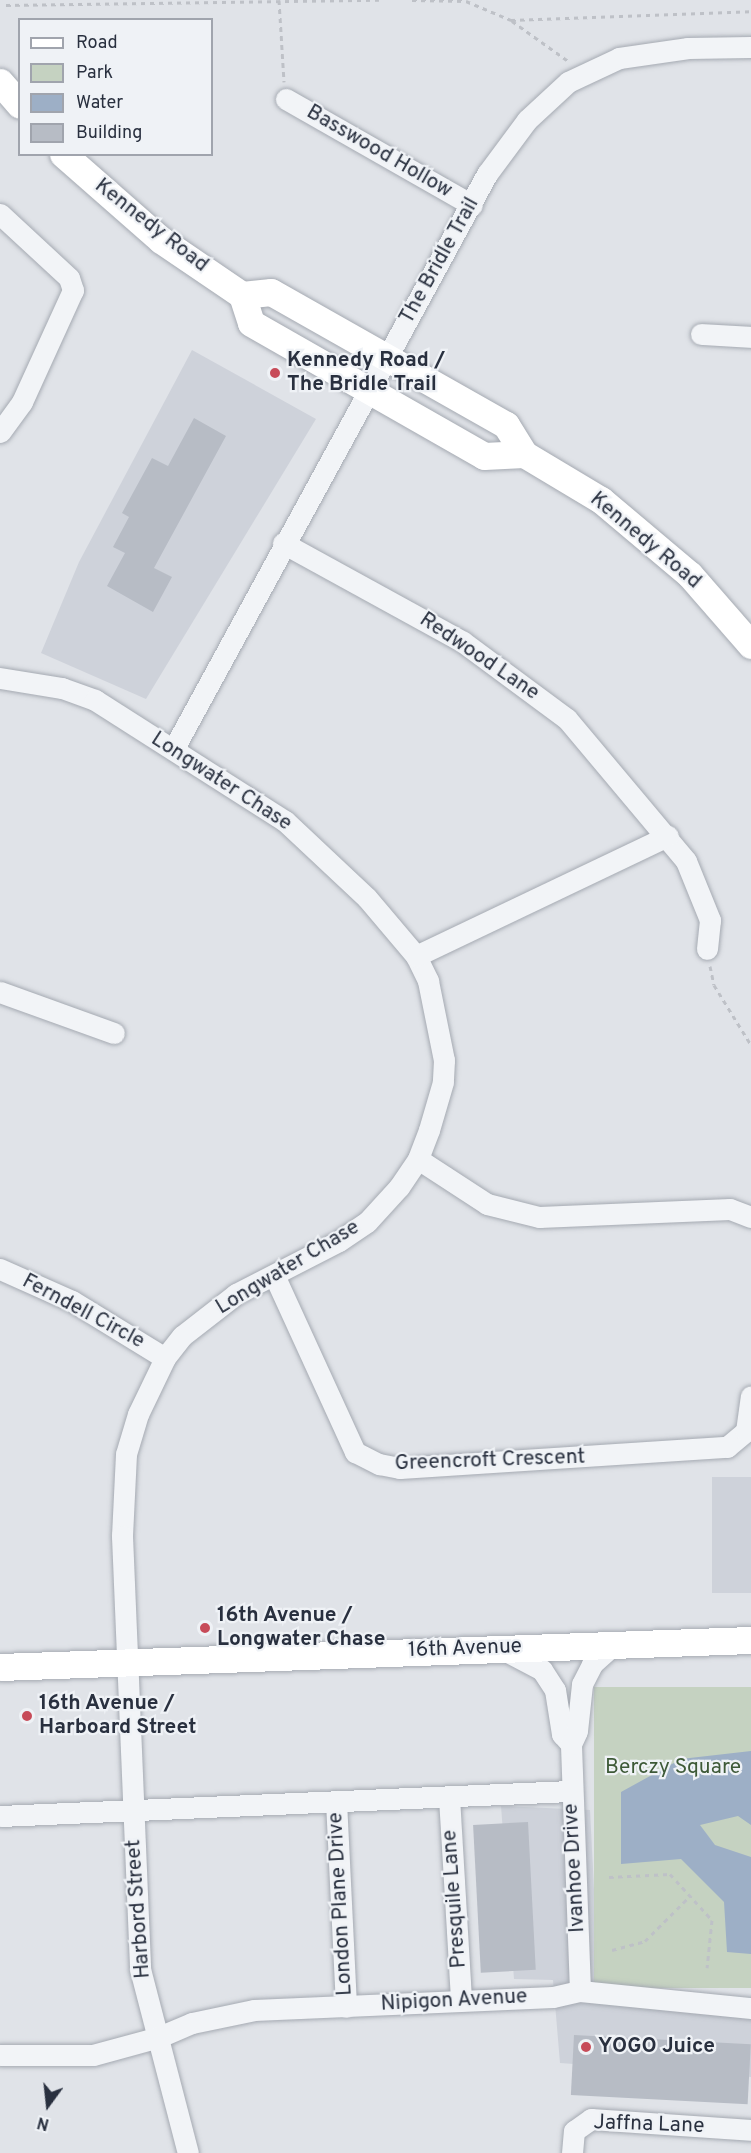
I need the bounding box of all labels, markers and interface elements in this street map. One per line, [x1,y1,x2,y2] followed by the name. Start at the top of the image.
[18,18,213,156] legend
[76,32,118,55] text: Road
[76,62,113,85] text: Park
[76,92,123,115] text: Water
[302,100,456,204] street label: Basswood Hollow
[76,122,142,145] text: Building
[89,174,213,278] street label: Kennedy Road
[395,193,485,329] street label: The Bridle Trail
[287,348,445,398] place label: Kennedy Road / The Bridle Trail
[268,366,282,380] marker: Kennedy Road / The Bridle Trail
[584,487,706,595] street label: Kennedy Road
[414,608,544,706] street label: Redwood Lane
[146,727,296,837] street label: Longwater Chase
[212,1215,364,1321] street label: Longwater Chase
[18,1269,148,1355] street label: Ferndell Circle
[394,1445,586,1477] street label: Greencroft Crescent
[217,1603,385,1653] place label: 16th Avenue / Longwater Chase
[198,1621,212,1635] marker: 16th Avenue / Longwater Chase
[407,1634,523,1664] street label: 16th Avenue
[39,1691,196,1741] place label: 16th Avenue / Harboard Street
[20,1709,34,1723] marker: 16th Avenue / Harboard Street
[605,1755,741,1781] park label: Berczy Square
[559,1803,591,1933] street label: Ivanhoe Drive
[324,1812,358,1996] street label: London Plane Drive
[438,1829,472,1969] street label: Presquile Lane
[122,1839,156,1979] street label: Harbord Street
[380,1985,528,2017] street label: Nipigon Avenue
[598,2034,715,2060] place label: YOGO Juice
[579,2040,593,2054] marker: YOGO Juice
[18,2075,78,2135] north arrow
[593,2110,705,2140] street label: Jaffna Lane
[35,2111,51,2134] text: N

